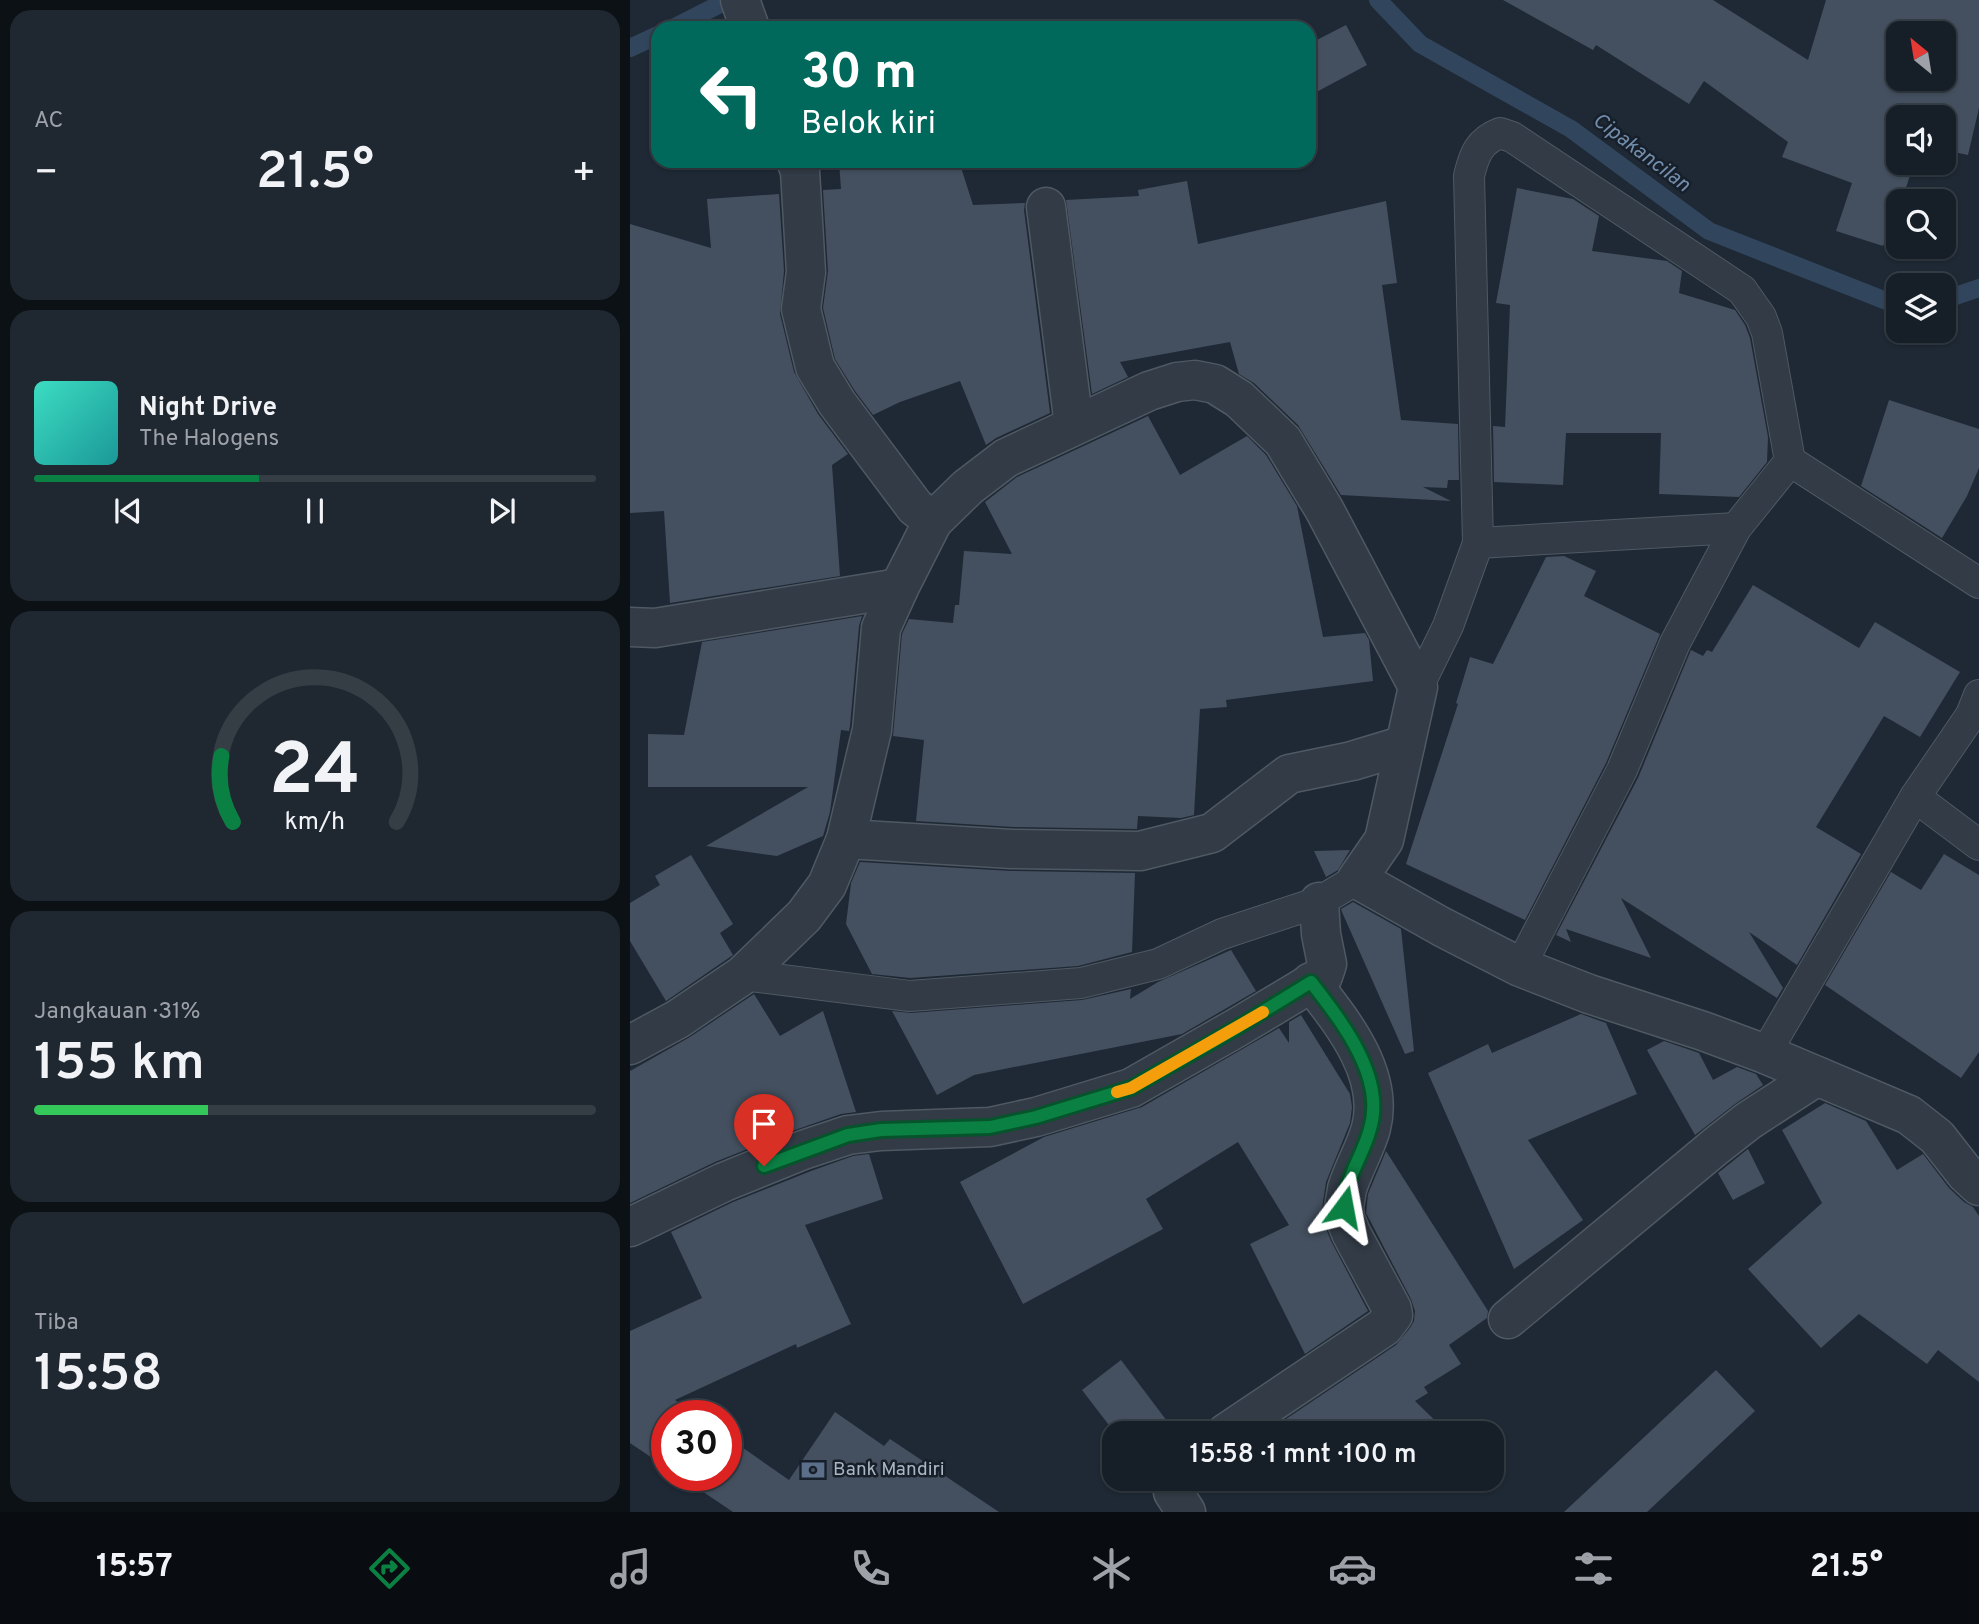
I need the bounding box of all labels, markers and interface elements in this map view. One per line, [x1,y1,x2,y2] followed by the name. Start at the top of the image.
[1886,21,1956,91] north arrow
[1886,21,1956,343] map controls
[801,44,917,106] text: 30 m
[686,49,777,140] icon: left
[801,105,936,145] text: Belok kiri
[1886,105,1956,175] button: sound
[34,107,63,136] text: AC
[1587,107,1696,199] water label: Cipakancilan
[256,141,374,207] text: 21.5°
[34,150,59,199] text: −
[571,150,596,199] text: +
[1886,189,1956,259] button: search
[1886,273,1956,343] button: layers
[139,392,277,425] text: Night Drive
[139,425,279,454] text: The Halogens
[109,492,147,530] icon: previous
[296,492,334,530] icon: pause
[483,492,521,530] icon: next
[269,728,361,820] text: 24
[285,807,345,839] text: km/h
[34,998,201,1027] text: Jangkauan · 31%
[34,1032,205,1098] text: 155 km
[734,1094,794,1166] pin
[745,1105,783,1143] icon: arrive
[1307,1170,1381,1244] position arrow
[34,1309,79,1338] text: Tiba
[34,1343,163,1409] text: 15:58
[651,1400,742,1491] speed limit sign: 30
[1190,1439,1417,1472] text: 15:58 · 1 mnt · 100 m
[799,1456,827,1484] bank icon: Bank Mandiri
[833,1458,945,1482] place label: Bank Mandiri
[365,1544,414,1593] icon: directions
[606,1544,655,1593] icon: music
[846,1544,895,1593] icon: phone
[1087,1544,1136,1593] icon: climate
[1328,1544,1377,1593] icon: car
[1569,1544,1618,1593] icon: filters
[96,1548,173,1588] text: 15:57
[1810,1548,1883,1588] text: 21.5°

